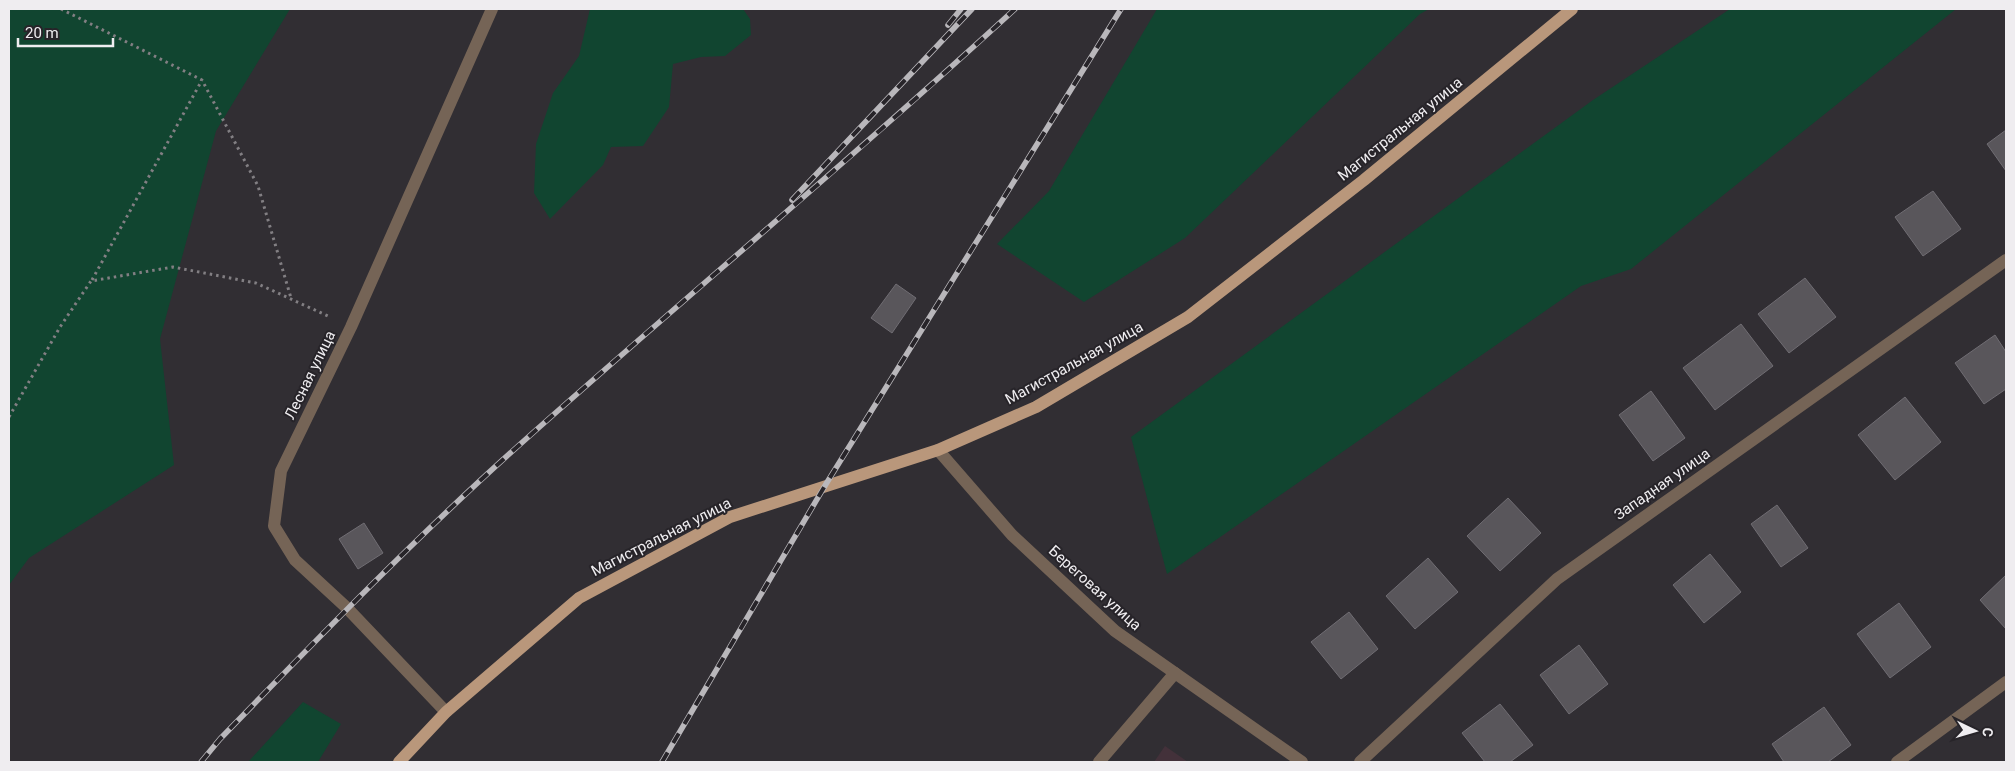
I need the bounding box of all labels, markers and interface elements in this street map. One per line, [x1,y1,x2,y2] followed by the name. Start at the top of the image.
[18,15,112,47] scale bar
[25,24,59,42] text: 20 m
[1334,73,1466,185] street label: Магистральная улица
[1002,318,1146,408] street label: Магистральная улица
[281,328,339,422] street label: Лесная улица
[1611,444,1713,524] street label: Западная улица
[588,494,734,580] street label: Магистральная улица
[1045,542,1145,634] street label: Береговая улица
[1950,706,2000,756] north arrow
[1980,727,1996,737] text: С

